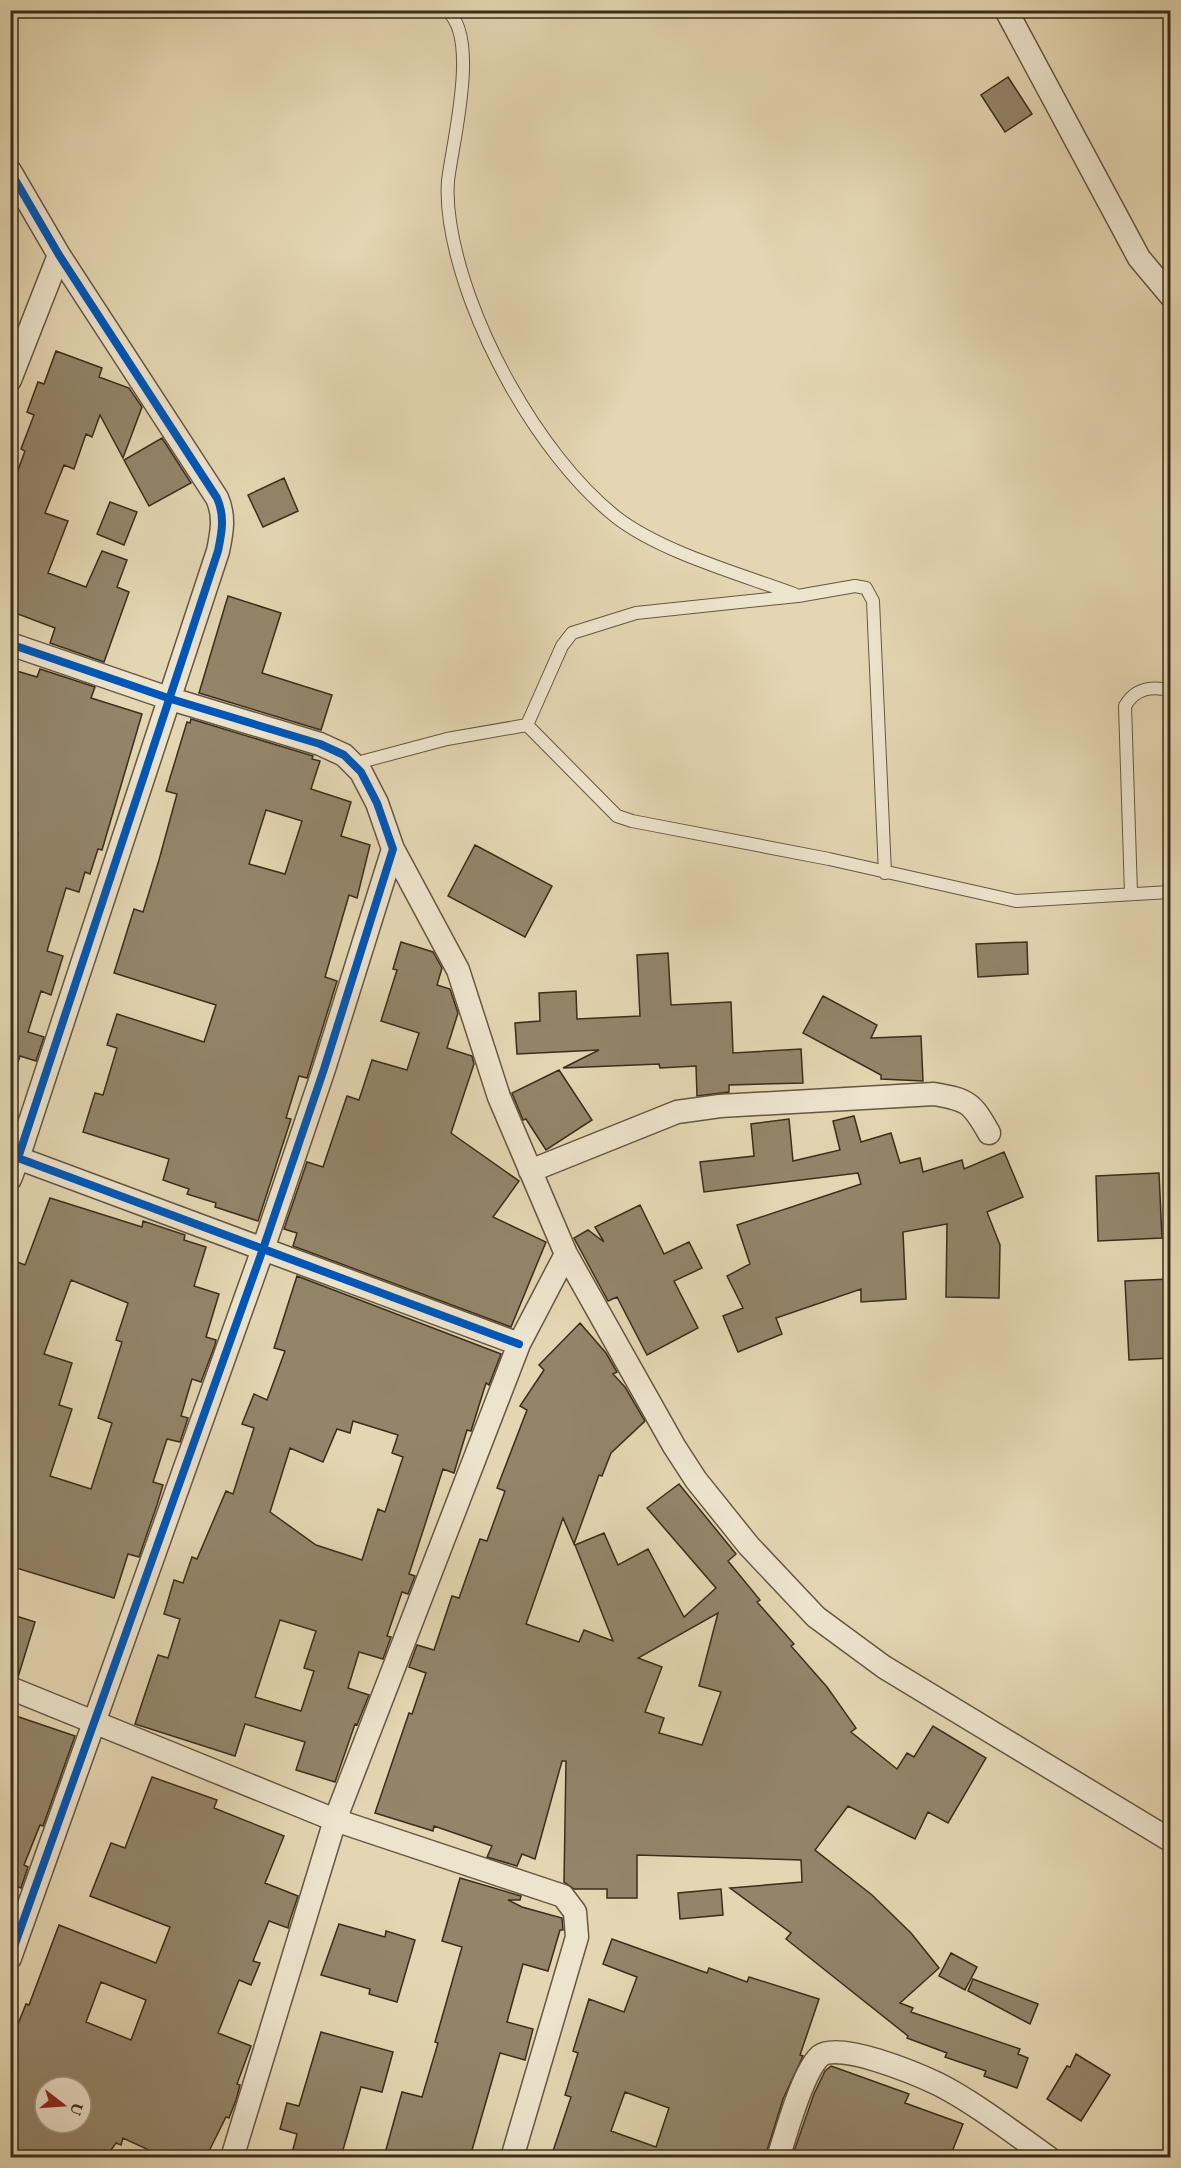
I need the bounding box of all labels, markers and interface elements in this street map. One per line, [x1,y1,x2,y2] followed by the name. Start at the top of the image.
[33,2075,93,2135] north arrow
[65,2100,89,2118] text: U

